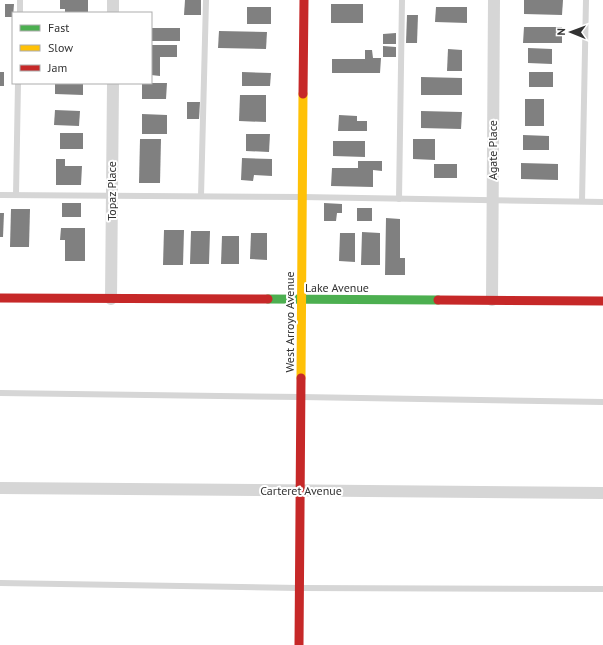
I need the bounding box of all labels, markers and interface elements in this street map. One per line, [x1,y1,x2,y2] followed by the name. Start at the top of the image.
[12,12,152,84] legend
[551,12,591,52] north arrow
[48,20,69,35] text: Fast
[554,28,568,36] text: N
[48,40,73,55] text: Slow
[47,60,67,75] text: Jam
[485,120,500,180] street label: Agate Place
[104,161,119,221] street label: Topaz Place
[282,271,297,373] street label: West Arroyo Avenue
[305,280,369,295] street label: Lake Avenue
[260,483,342,498] street label: Carteret Avenue

